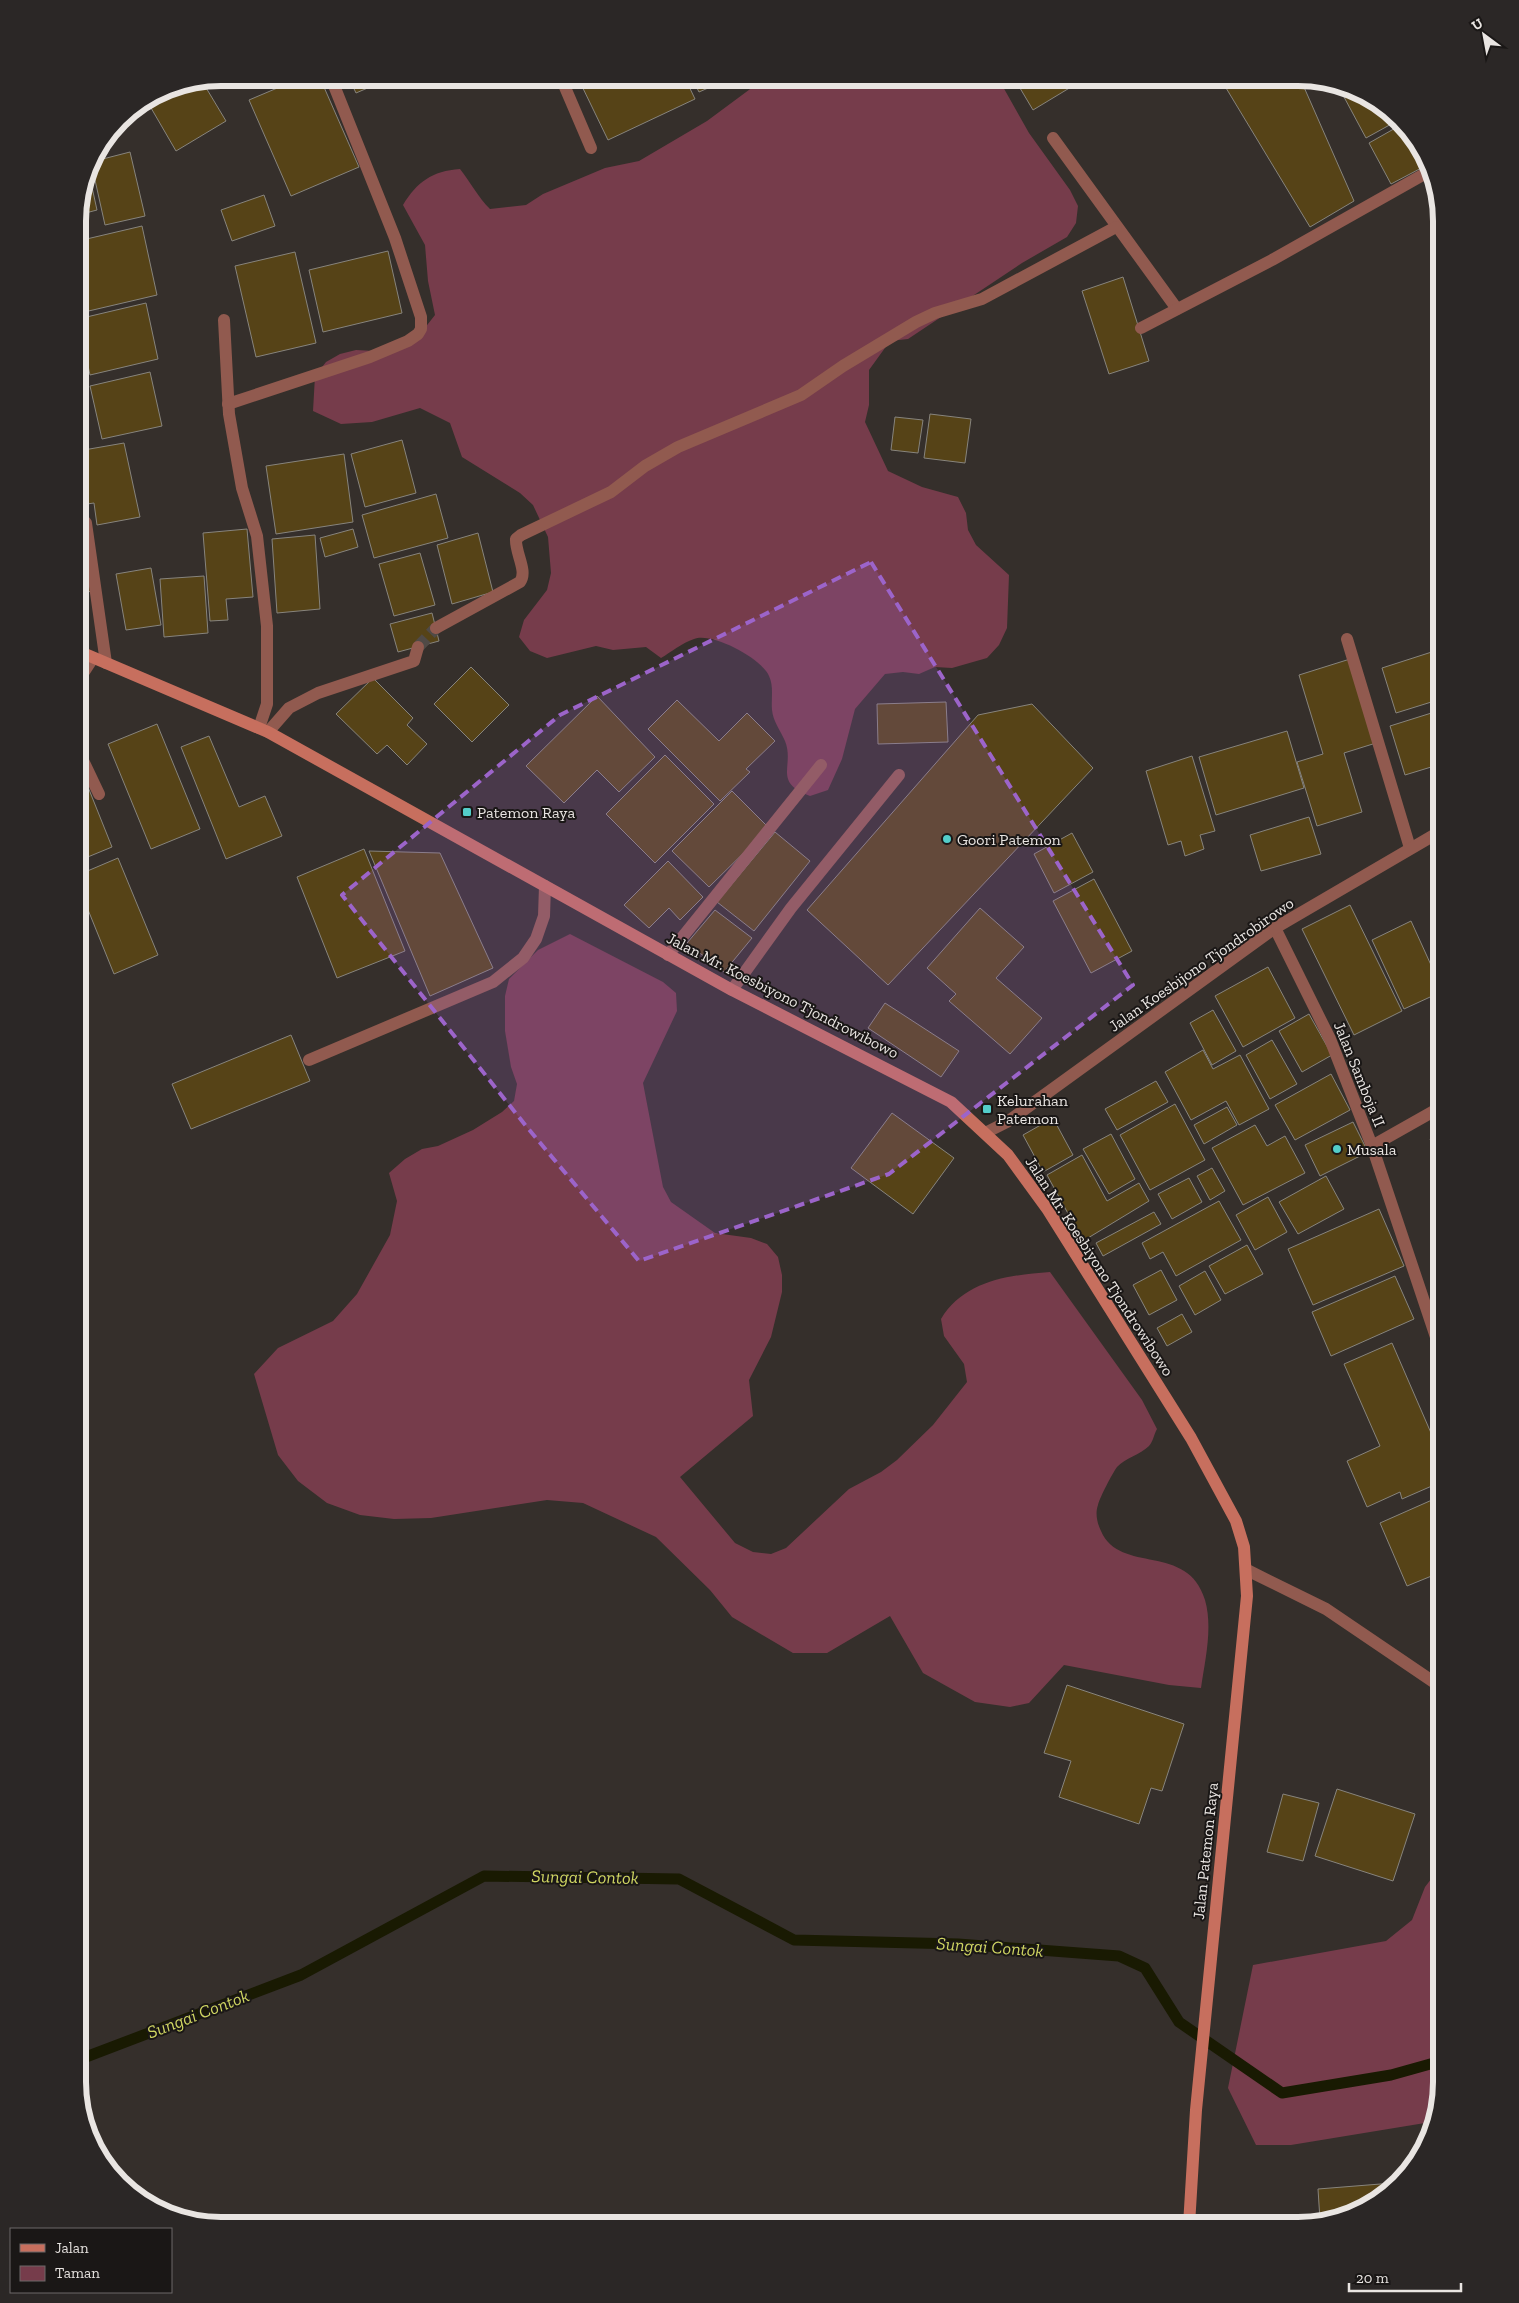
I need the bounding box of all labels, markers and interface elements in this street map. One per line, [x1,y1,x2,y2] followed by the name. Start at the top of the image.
[1459,10,1509,60] north arrow
[1469,15,1486,34] text: U
[477,803,576,822] place label: Patemon Raya
[461,806,473,818] marker: Patemon Raya
[957,830,1062,849] place label: Goori Patemon
[941,833,953,845] marker: Goori Patemon
[1105,893,1297,1036] street label: Jalan Koesbijono Tjondrobirowo
[664,929,902,1062] street label: Jalan Mr. Koesbiyono Tjondrowibowo
[1330,1019,1389,1130] street label: Jalan Samboja II
[997,1091,1069,1128] place label: Kelurahan Patemon
[981,1103,993,1115] marker: Kelurahan Patemon
[1347,1140,1397,1159] place label: Musala
[1331,1143,1343,1155] marker: Musala
[1021,1153,1178,1379] street label: Jalan Mr. Koesbiyono Tjondrowibowo
[1189,1781,1222,1920] street label: Jalan Patemon Raya
[531,1865,639,1889] water label: Sungai Contok
[936,1932,1044,1962] water label: Sungai Contok
[144,1984,252,2044] water label: Sungai Contok
[10,2228,172,2293] legend
[55,2239,89,2257] text: Jalan
[1349,2260,1462,2292] scale bar
[55,2264,100,2282] text: Taman
[1356,2269,1389,2287] text: 20 m

